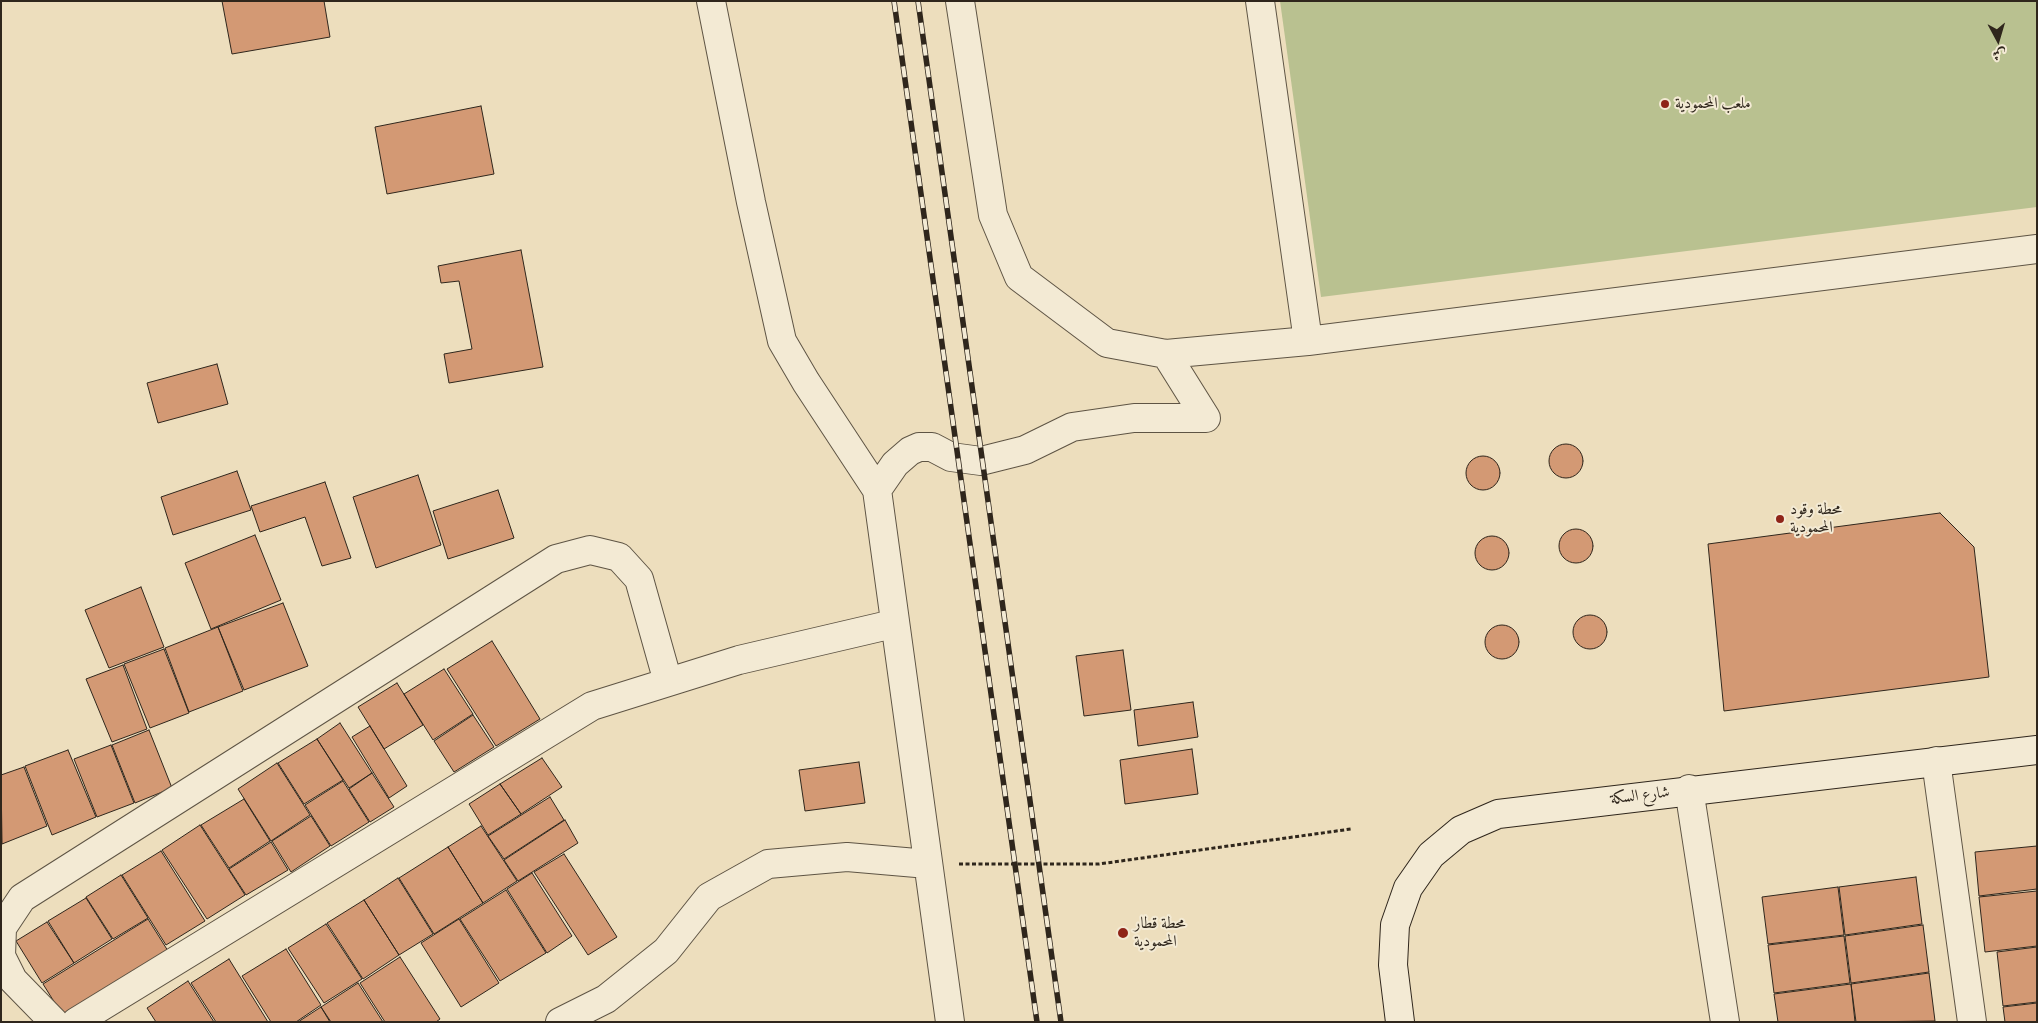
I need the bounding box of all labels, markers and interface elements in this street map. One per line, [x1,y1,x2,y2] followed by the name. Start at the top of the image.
[1973,15,2023,65] north arrow
[1992,44,2008,66] text: ش
[1675,94,1751,114] place label: ملعب المحمودية
[1659,98,1671,110] marker: ملعب المحمودية
[1790,500,1842,538] place label: محطة وقود المحمودية
[1774,513,1786,525] marker: محطة وقود المحمودية
[1609,783,1671,809] street label: شارع السكة
[1134,914,1186,952] place label: محطة قطار المحمودية
[1116,926,1130,940] marker: محطة قطار المحمودية

